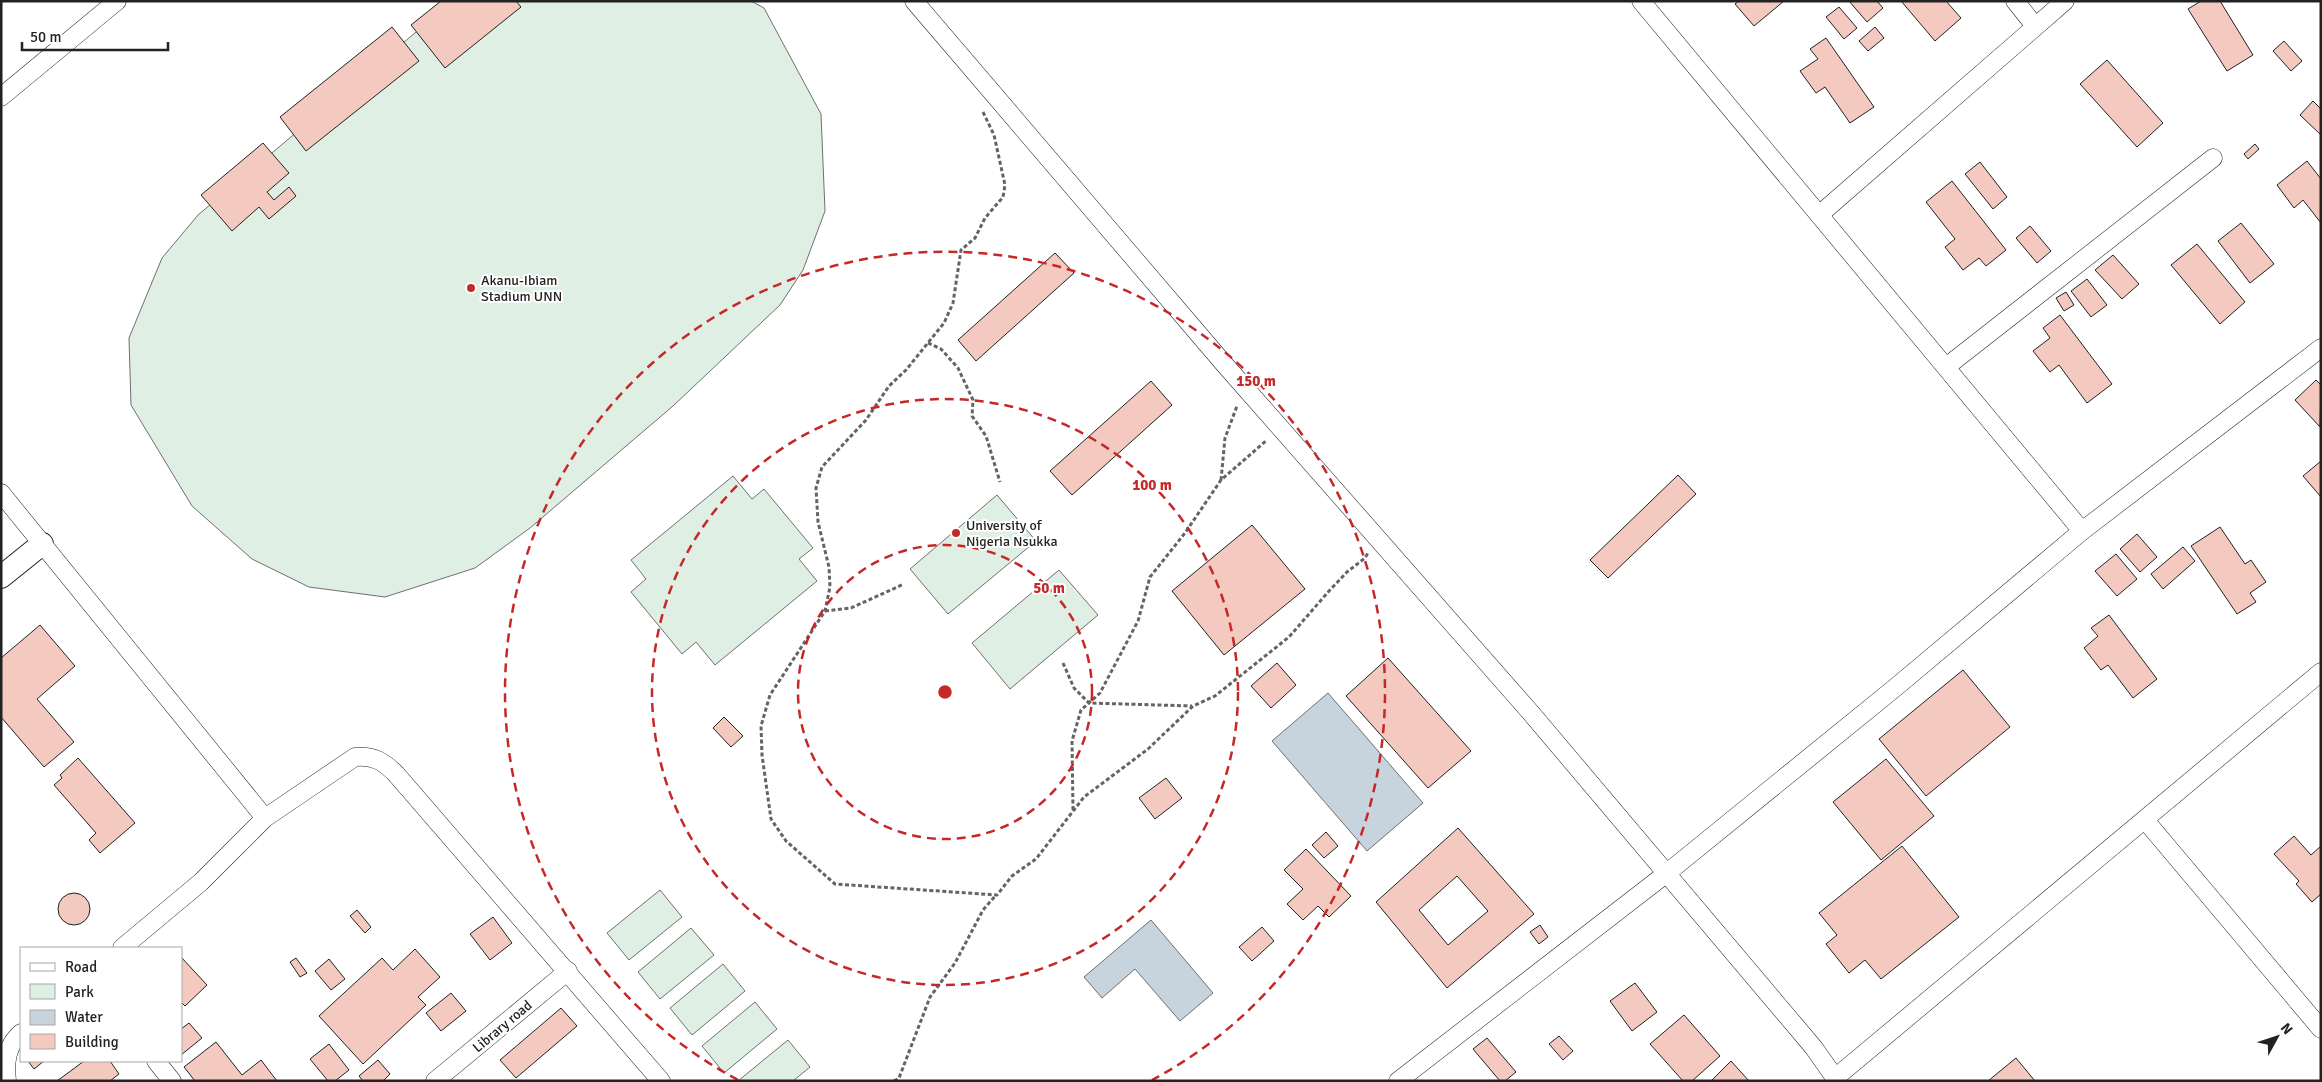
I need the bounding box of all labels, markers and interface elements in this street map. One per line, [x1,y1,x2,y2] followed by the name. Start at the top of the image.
[22,20,169,52] scale bar
[30,28,61,46] text: 50 m
[481,272,562,305] place label: Akanu-Ibiam Stadium UNN
[465,282,477,294] marker: Akanu-Ibiam Stadium UNN
[1236,372,1276,390] text: 150 m
[1132,476,1172,494] text: 100 m
[966,517,1058,550] place label: University of Nigeria Nsukka
[950,527,962,539] marker: University of Nigeria Nsukka
[1033,579,1065,597] text: 50 m
[936,683,954,701] centre of rings
[20,947,182,1062] legend
[65,958,97,976] text: Road
[65,983,94,1001] text: Park
[469,997,535,1056] street label: Library road
[65,1008,103,1026] text: Water
[2252,1012,2302,1062] north arrow
[2277,1020,2296,1038] text: N
[65,1033,119,1051] text: Building

